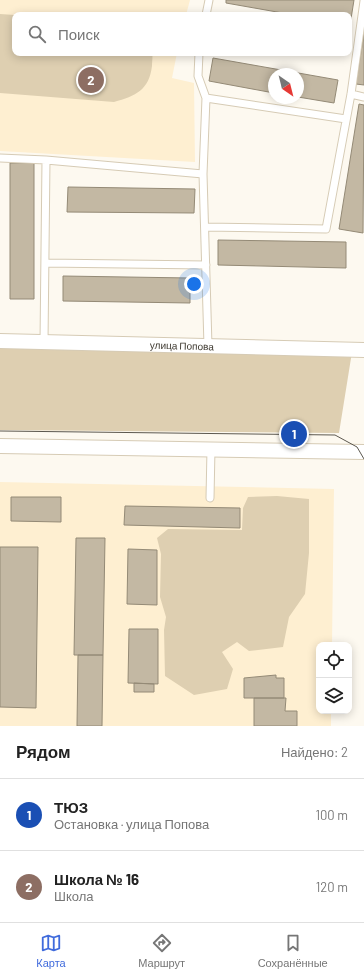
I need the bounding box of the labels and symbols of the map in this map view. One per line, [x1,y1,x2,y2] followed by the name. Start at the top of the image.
[78,65,104,95] pin: 2
[268,68,304,104] north arrow
[184,274,204,294] your location
[150,339,215,352] street label: улица Попова
[281,419,307,449] pin: 1

